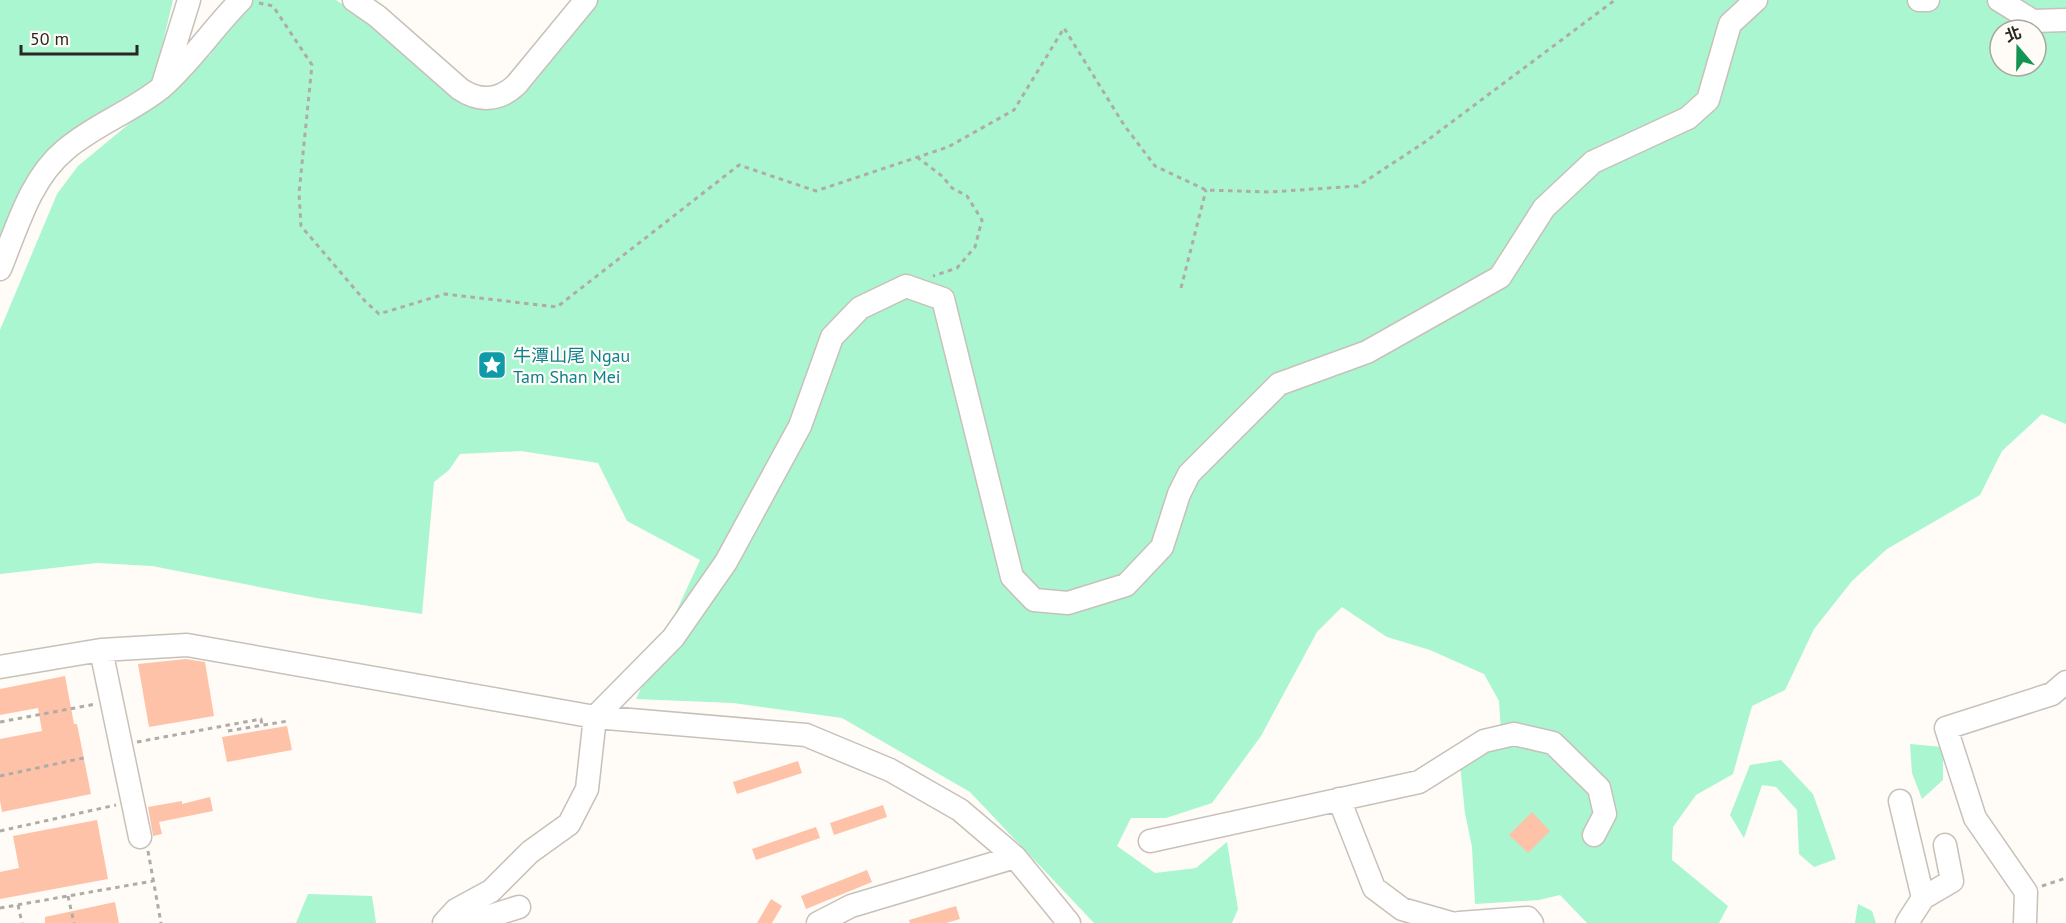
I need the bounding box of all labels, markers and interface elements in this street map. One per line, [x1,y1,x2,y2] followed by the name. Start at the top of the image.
[21,18,136,56] scale bar
[1988,18,2048,78] north arrow
[2002,22,2024,46] text: 北
[30,27,69,50] text: 50 m
[513,344,630,388] place label: 牛潭山尾 Ngau Tam Shan Mei
[476,349,508,381] place icon: 牛潭山尾 Ngau Tam Shan Mei

